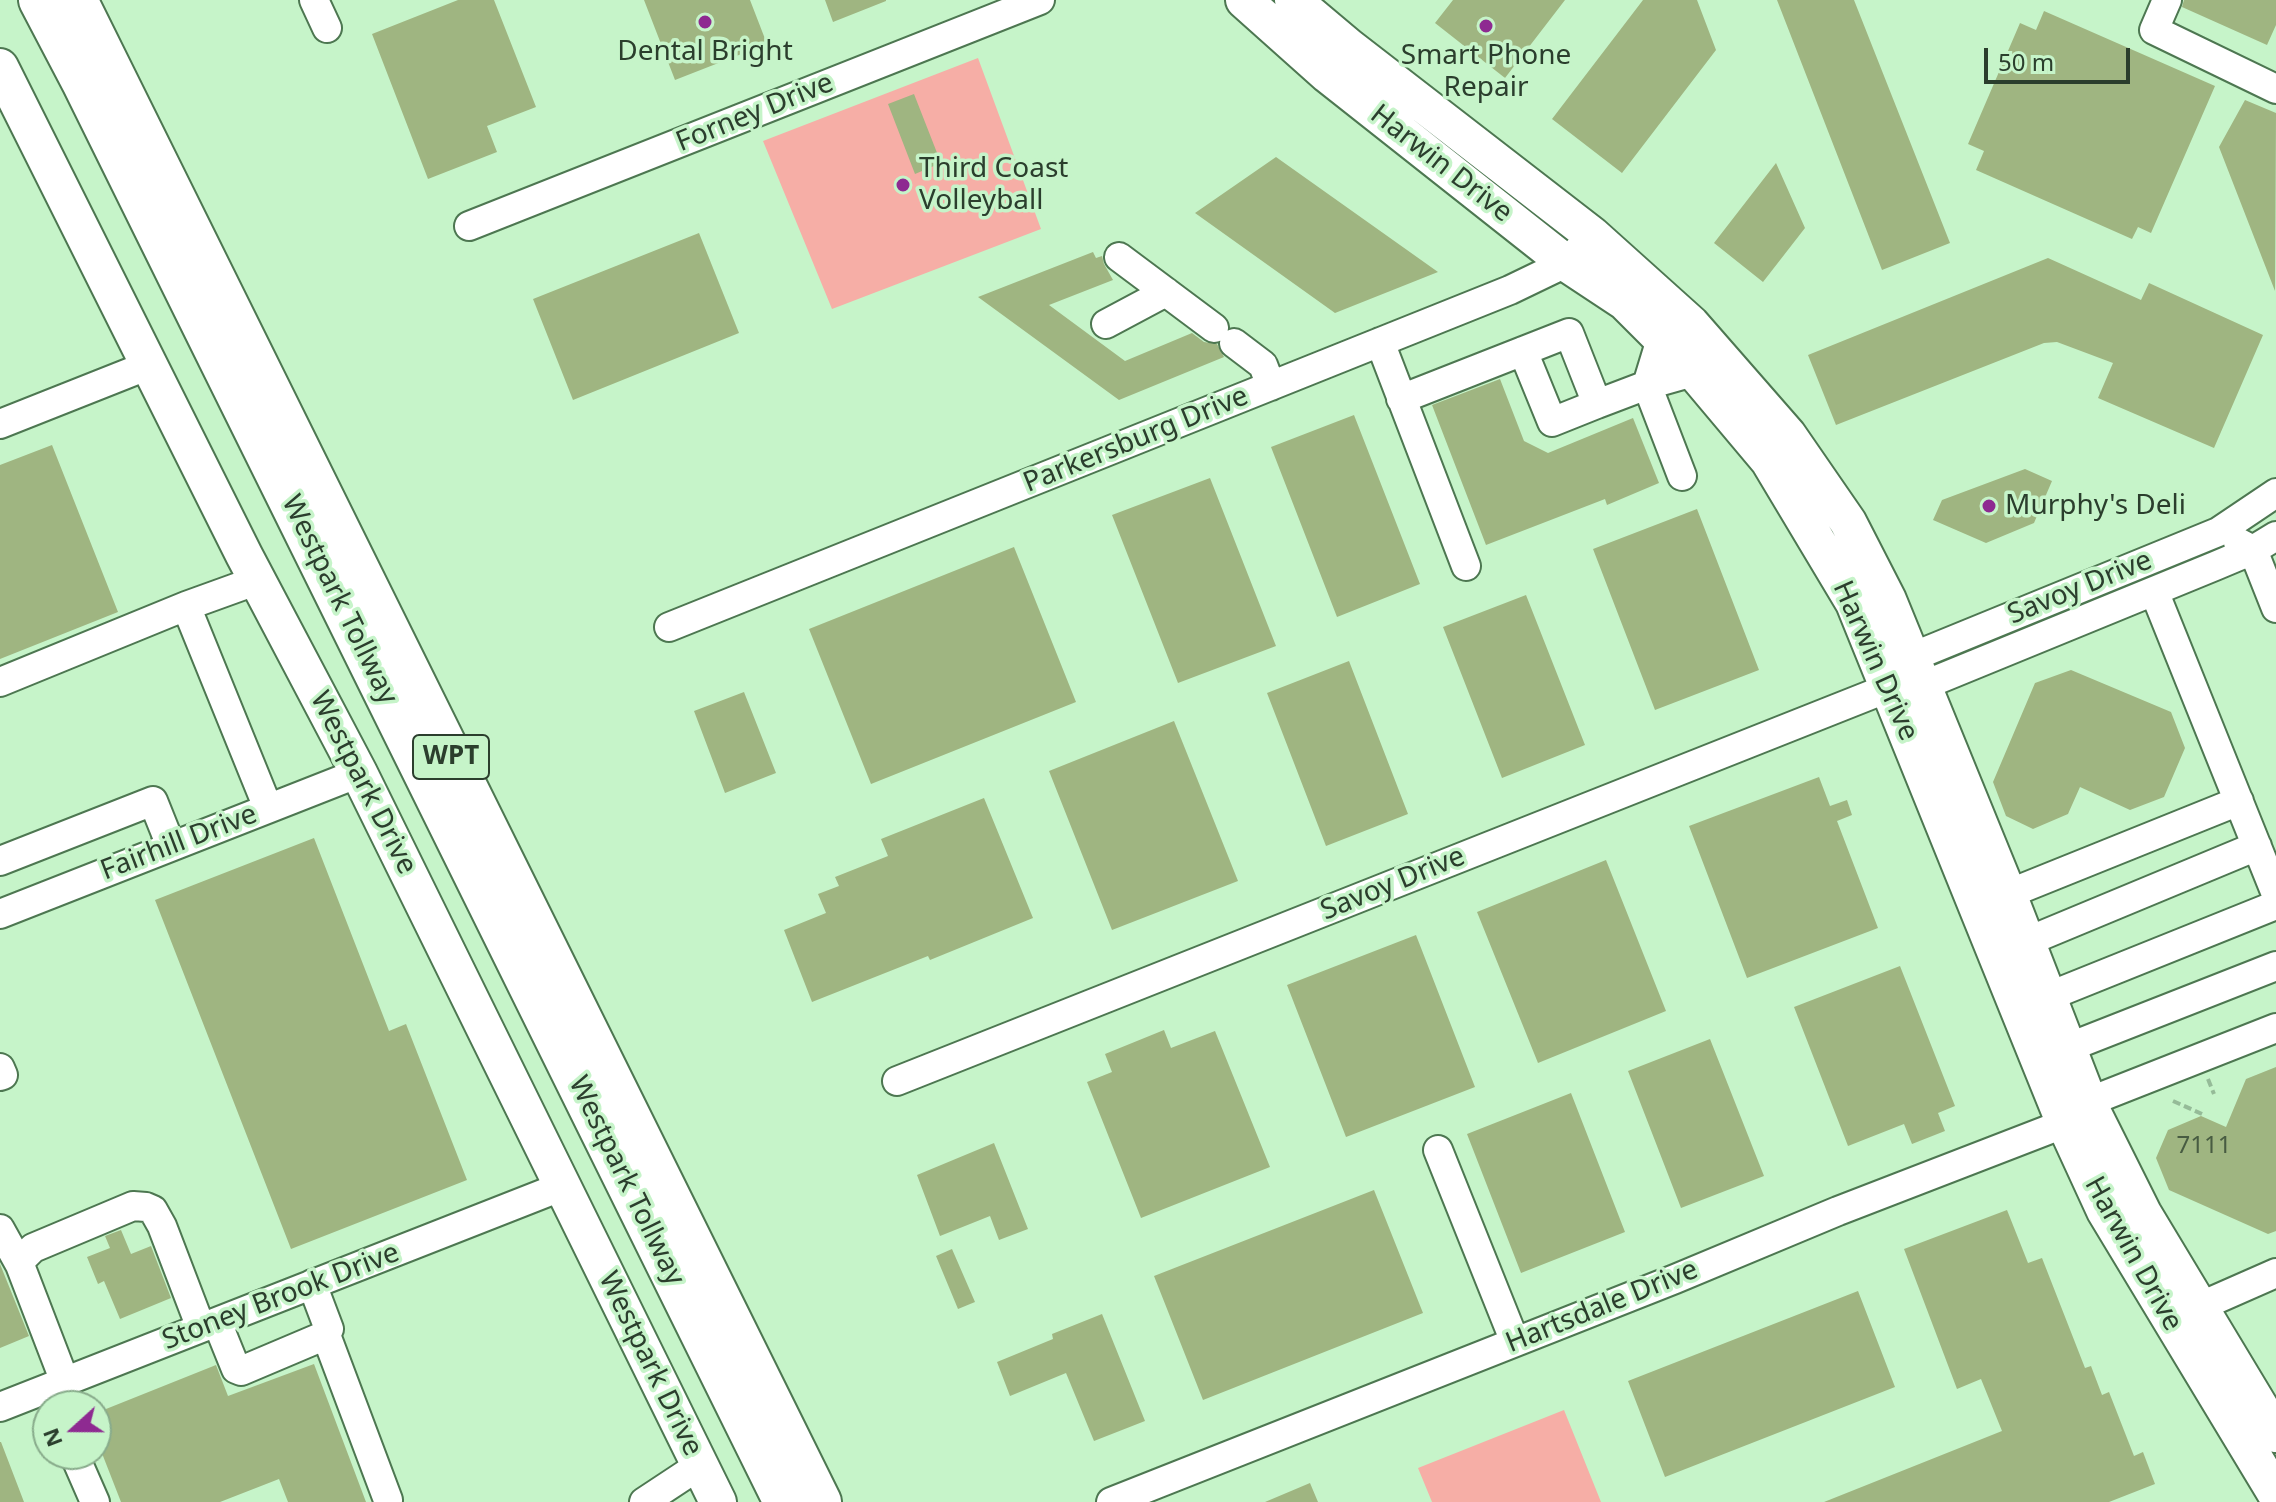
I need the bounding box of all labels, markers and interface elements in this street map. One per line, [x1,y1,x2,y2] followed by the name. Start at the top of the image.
[696,13,714,31] marker: Dental Bright
[1477,17,1495,35] marker: Smart Phone Repair
[1988,32,2134,82] scale bar
[617,35,793,69] place label: Dental Bright
[1401,39,1571,105] place label: Smart Phone Repair
[1998,45,2054,78] text: 50 m
[672,66,838,160] street label: Forney Drive
[1363,98,1519,230] street label: Harwin Drive
[919,152,1068,218] place label: Third Coast Volleyball
[894,176,912,194] marker: Third Coast Volleyball
[1019,380,1253,500] street label: Parkersburg Drive
[2005,489,2186,523] place label: Murphy's Deli
[274,490,404,710] street label: Westpark Tollway
[1980,497,1998,515] marker: Murphy's Deli
[2003,544,2157,632] street label: Savoy Drive
[1825,576,1925,746] street label: Harwin Drive
[302,686,424,880] street label: Westpark Drive
[413,735,489,779] road number: WPT
[96,798,262,888] street label: Fairhill Drive
[1316,840,1470,928] street label: Savoy Drive
[561,1071,691,1291] street label: Westpark Tollway
[2177,1132,2231,1160] house number: 7111
[2077,1171,2189,1337] street label: Harwin Drive
[158,1236,404,1358] street label: Stoney Brook Drive
[1501,1253,1703,1361] street label: Hartsdale Drive
[591,1266,709,1462] street label: Westpark Drive
[32,1390,112,1470] north arrow
[34,1424,69,1452] text: N

